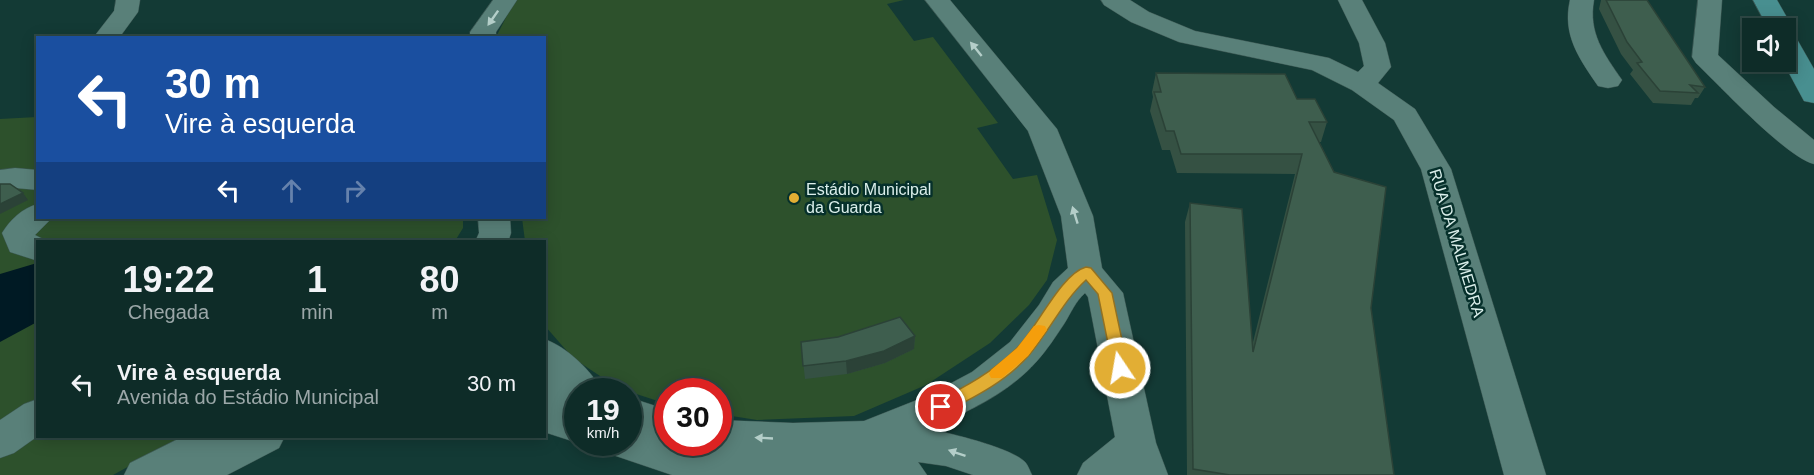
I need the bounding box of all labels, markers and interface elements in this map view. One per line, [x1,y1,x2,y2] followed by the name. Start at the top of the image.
[487,10,499,26] one-way arrow
[1742,18,1796,72] map controls
[1742,18,1796,72] button: sound
[970,41,983,57] one-way arrow
[66,60,144,138] icon: left
[165,60,261,107] text: 30 m
[165,109,355,139] text: Vire à esquerda
[1426,167,1488,319] street label: RUA DA MALMEDRA
[212,174,245,207] icon: left
[275,174,308,207] icon: ahead
[338,174,371,207] icon: right
[806,181,931,216] place label: Estádio Municipal da Guarda
[787,191,801,205] marker: Estádio Municipal da Guarda
[1070,206,1079,224] one-way arrow
[122,259,214,300] text: 19:22
[307,259,327,300] text: 1
[420,259,460,300] text: 80
[128,301,209,323] text: Chegada
[301,301,333,323] text: min
[431,301,448,323] text: m
[1088,336,1152,400] position arrow
[117,360,280,385] text: Vire à esquerda
[66,368,99,401] icon: left
[467,371,516,396] text: 30 m
[654,378,732,456] speed limit sign: 30
[915,381,966,432] pin
[117,386,379,408] text: Avenida do Estádio Municipal
[924,390,957,423] icon: arrive
[586,393,620,426] text: 19
[587,424,619,441] text: km/h
[754,434,773,443] one-way arrow
[948,447,966,457] one-way arrow

